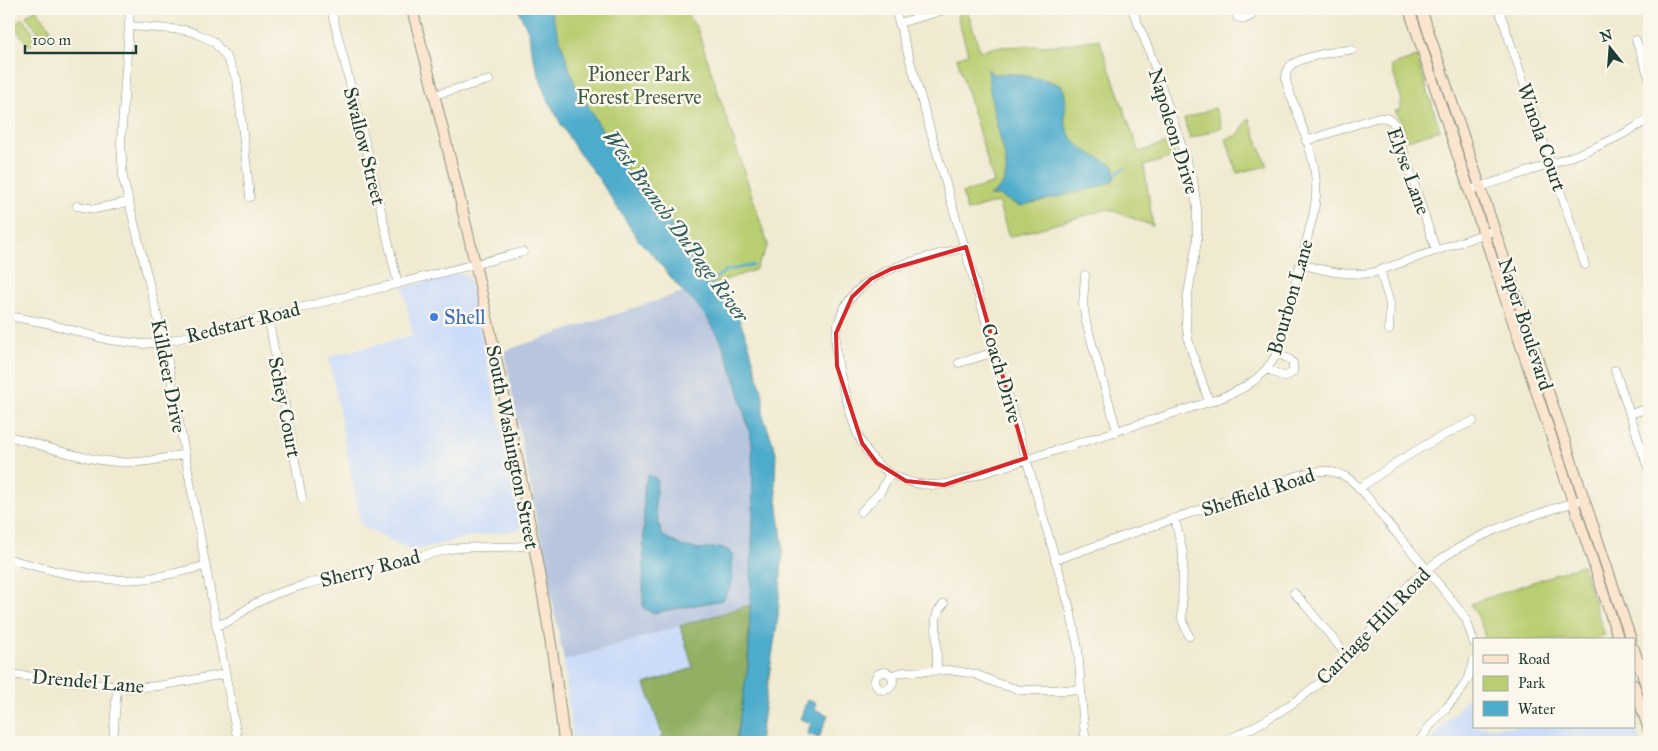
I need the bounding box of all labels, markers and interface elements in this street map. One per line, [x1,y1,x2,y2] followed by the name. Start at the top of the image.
[25,22,136,54] scale bar
[1586,22,1636,72] north arrow
[1598,26,1615,46] text: N
[32,31,72,49] text: 100 m
[576,62,702,109] park label: Pioneer Park Forest Preserve
[1143,65,1205,197] street label: Napoleon Drive
[1512,80,1572,194] street label: Winola Court
[339,84,391,208] street label: Swallow Street
[1382,124,1436,218] street label: Elyse Lane
[597,125,755,328] water label: West Branch DuPage River
[1262,236,1318,358] street label: Bourbon Lane
[1493,255,1559,393] street label: Naper Boulevard
[184,296,302,348] street label: Redstart Road
[444,305,486,329] place label: Shell
[428,311,440,323] marker: Shell
[146,317,192,435] street label: Killdeer Drive
[976,320,1028,426] street label: Coach Drive
[480,343,545,551] street label: South Washington Street
[263,355,307,459] street label: Schey Court
[1198,462,1318,522] street label: Sheffield Road
[318,544,422,592] street label: Sherry Road
[1311,562,1436,690] street label: Carriage Hill Road
[1473,638,1636,728] legend
[1518,650,1550,668] text: Road
[31,664,145,698] street label: Drendel Lane
[1518,674,1545,692] text: Park
[1518,700,1555,718] text: Water

